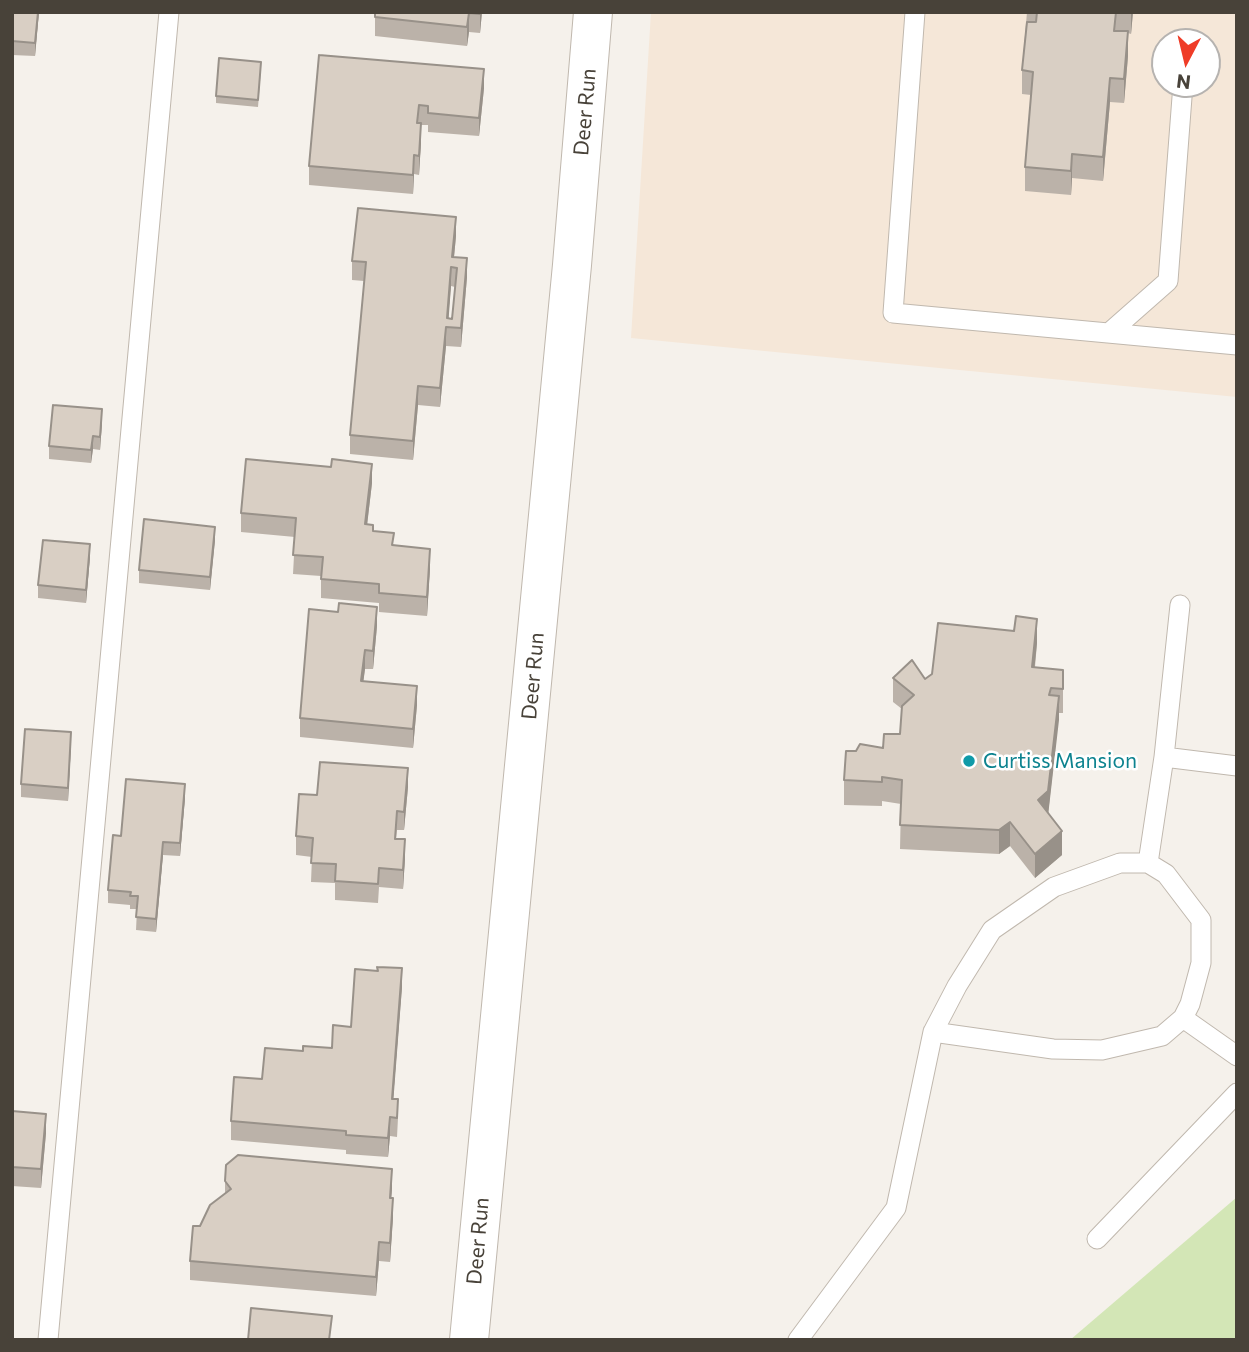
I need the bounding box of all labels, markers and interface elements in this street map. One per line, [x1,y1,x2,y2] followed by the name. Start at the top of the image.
[1151,28,1221,98] north arrow
[569,67,601,157] street label: Deer Run
[1175,70,1192,95] text: N
[517,631,549,721] street label: Deer Run
[983,748,1137,774] place label: Curtiss Mansion
[961,753,977,769] marker: Curtiss Mansion
[462,1196,494,1286] street label: Deer Run

